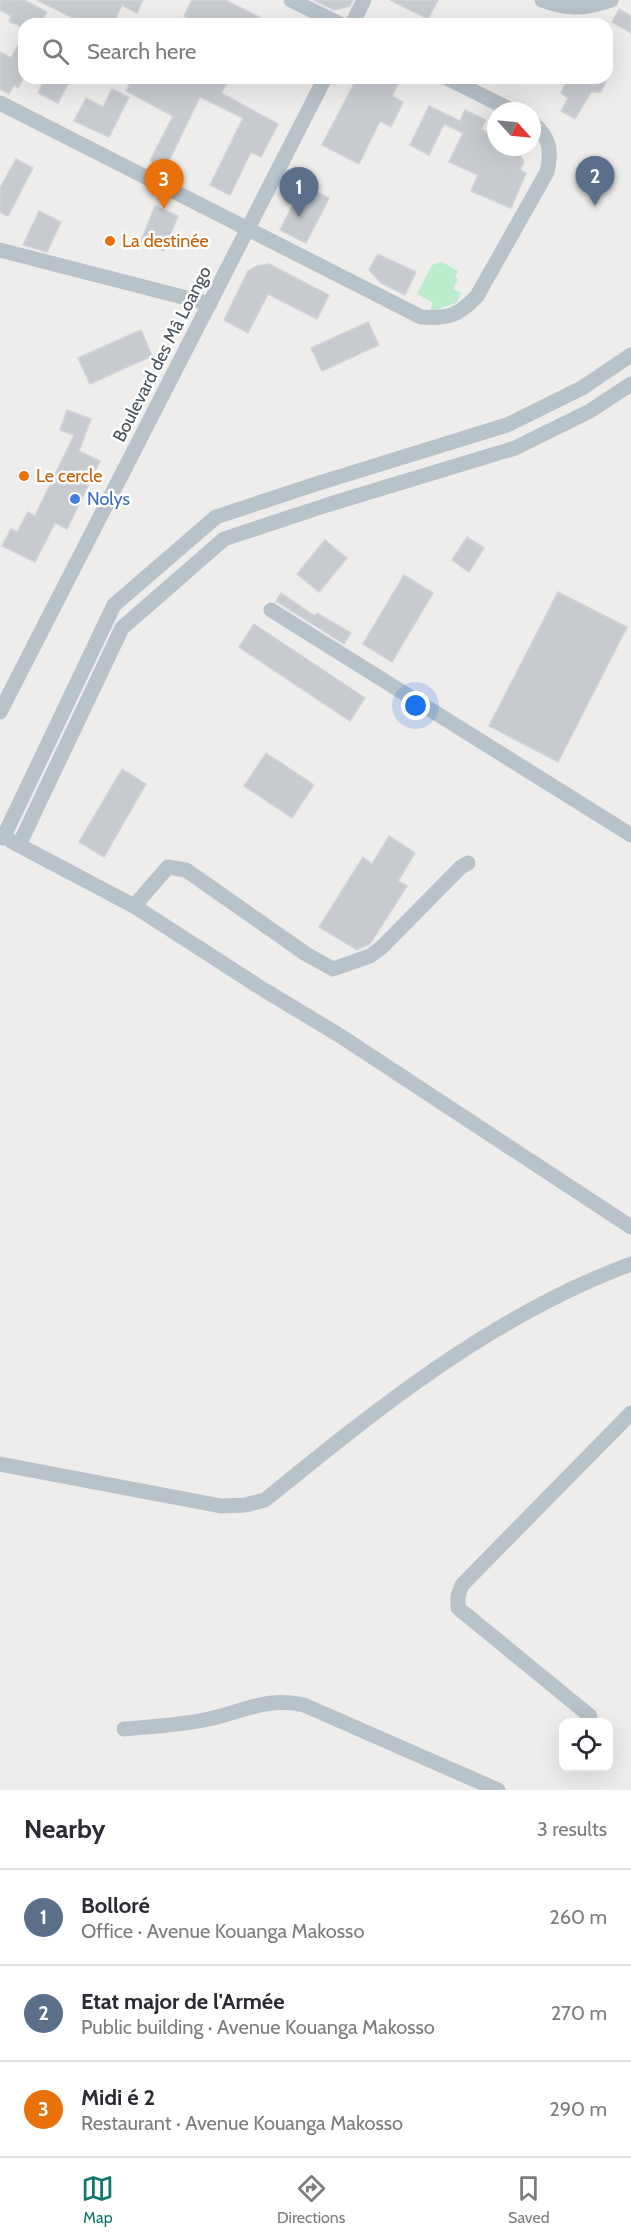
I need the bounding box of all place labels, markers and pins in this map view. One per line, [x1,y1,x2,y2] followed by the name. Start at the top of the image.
[576,156,614,206] pin: 2
[144,160,184,209] pin: 3
[280,168,318,217] pin: 1
[122,230,209,252] place label: La destinée
[103,234,117,248] marker: La destinée
[36,465,102,487] place label: Le cercle
[17,469,31,483] marker: Le cercle
[87,488,130,510] place label: Nolys
[68,492,82,506] marker: Nolys

